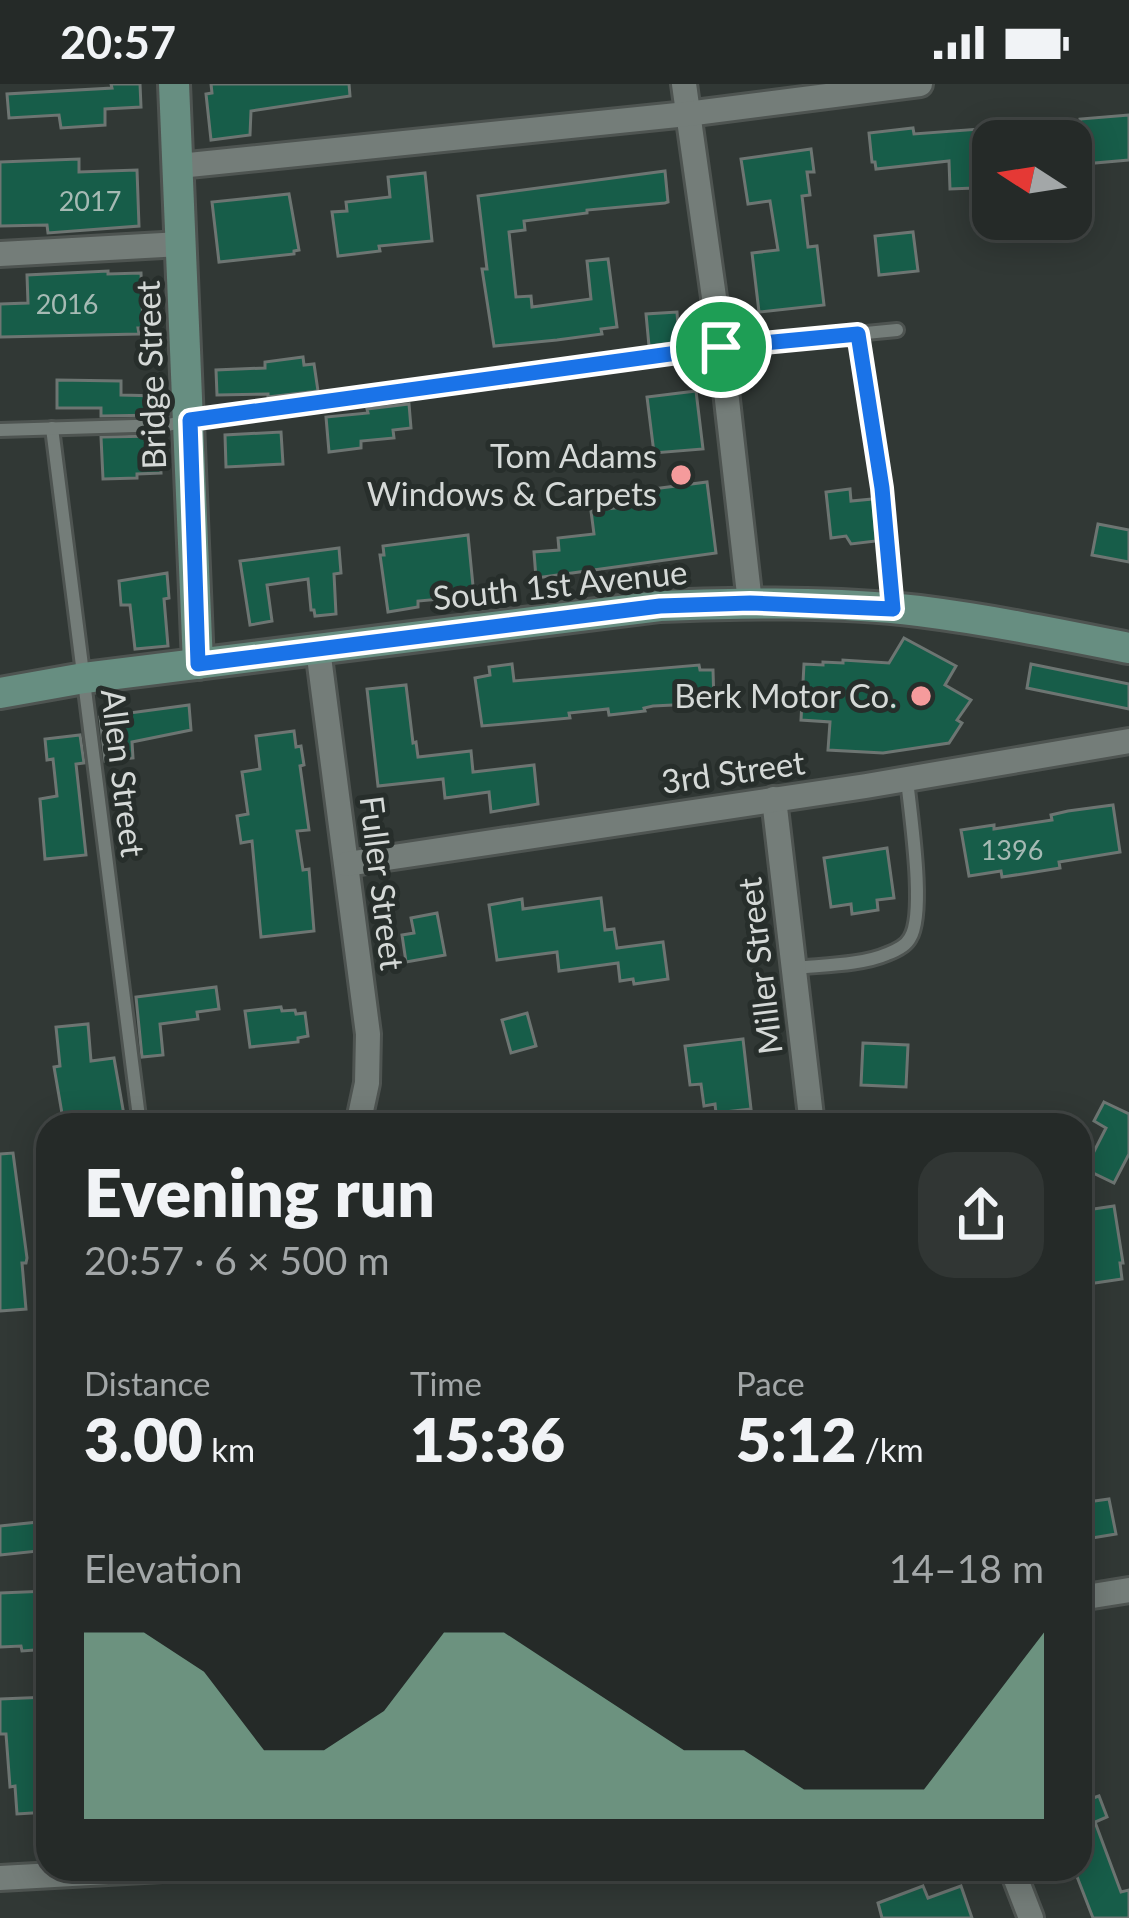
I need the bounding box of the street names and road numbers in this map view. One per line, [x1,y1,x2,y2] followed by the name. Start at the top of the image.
[127,280,173,470] street label: Bridge Street
[431,551,689,617] street label: South 1st Avenue
[94,687,154,859] street label: Allen Street
[659,741,807,801] street label: 3rd Street
[352,793,414,973] street label: Fuller Street
[728,875,790,1057] street label: Miller Street

